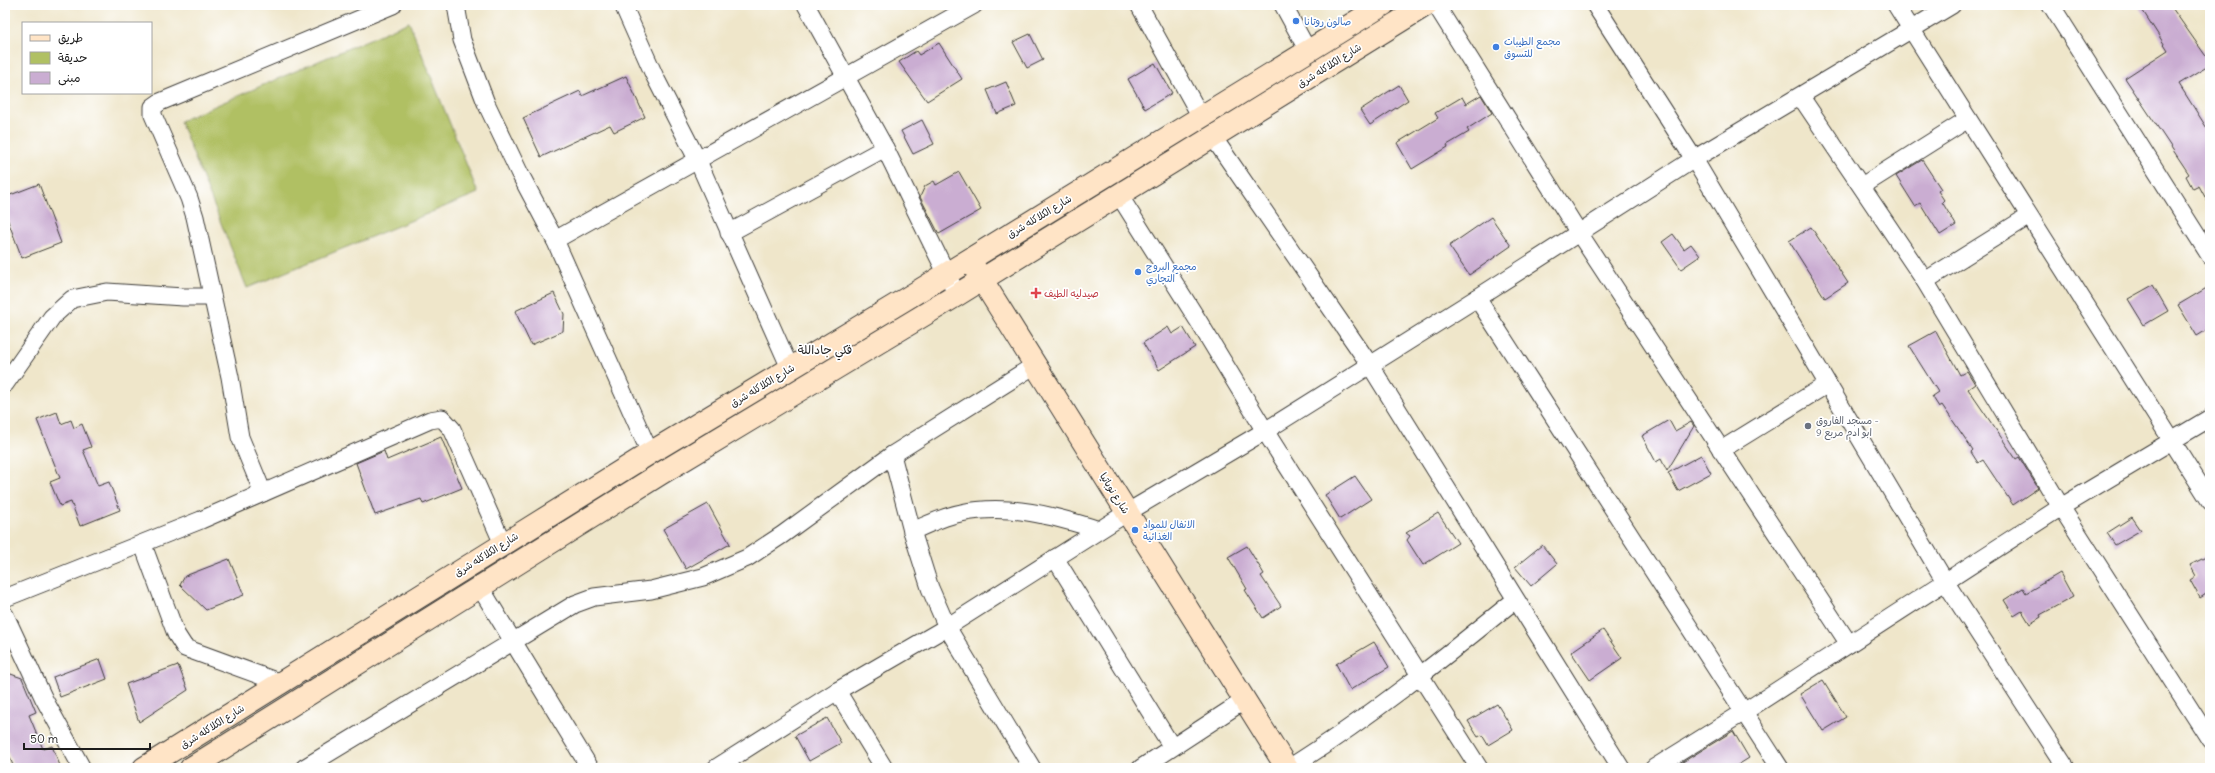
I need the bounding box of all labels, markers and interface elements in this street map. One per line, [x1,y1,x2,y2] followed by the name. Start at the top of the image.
[1304,15,1351,29] place label: صالون روتانا
[1291,16,1301,26] marker: صالون روتانا
[22,22,152,94] legend
[58,30,83,45] text: طريق
[1504,35,1561,61] place label: مجمع الطيبات للتسوق
[1295,40,1365,91] street label: شارع الكلاكله شرق
[1491,42,1501,52] marker: مجمع الطيبات للتسوق
[58,50,87,65] text: حديقة
[58,70,81,86] text: مبنى
[1005,192,1075,242] street label: شارع الكلاكله شرق
[1146,260,1197,287] place label: مجمع البروج التجاري
[1133,267,1143,277] marker: مجمع البروج التجاري
[1044,287,1099,300] place label: صيدليه الطيف
[1031,288,1041,298] marker: صيدليه الطيف
[798,342,852,361] district label: فكي جاداللة
[728,361,798,411] street label: شارع الكلاكله شرق
[1816,414,1879,441] place label: مسجد الفاروق - ابو ادم مربع 9
[1803,421,1813,431] marker: مسجد الفاروق - ابو ادم مربع 9
[1096,470,1132,517] street label: شارع نوباتيا
[1143,518,1195,543] place label: الانفال للمواد الغذائية
[1130,525,1140,535] marker: الانفال للمواد الغذائية
[452,529,522,580] street label: شارع الكلاكله شرق
[178,701,248,752] street label: شارع الكلاكله شرق
[24,725,150,751] scale bar
[30,731,59,746] text: 50 m

